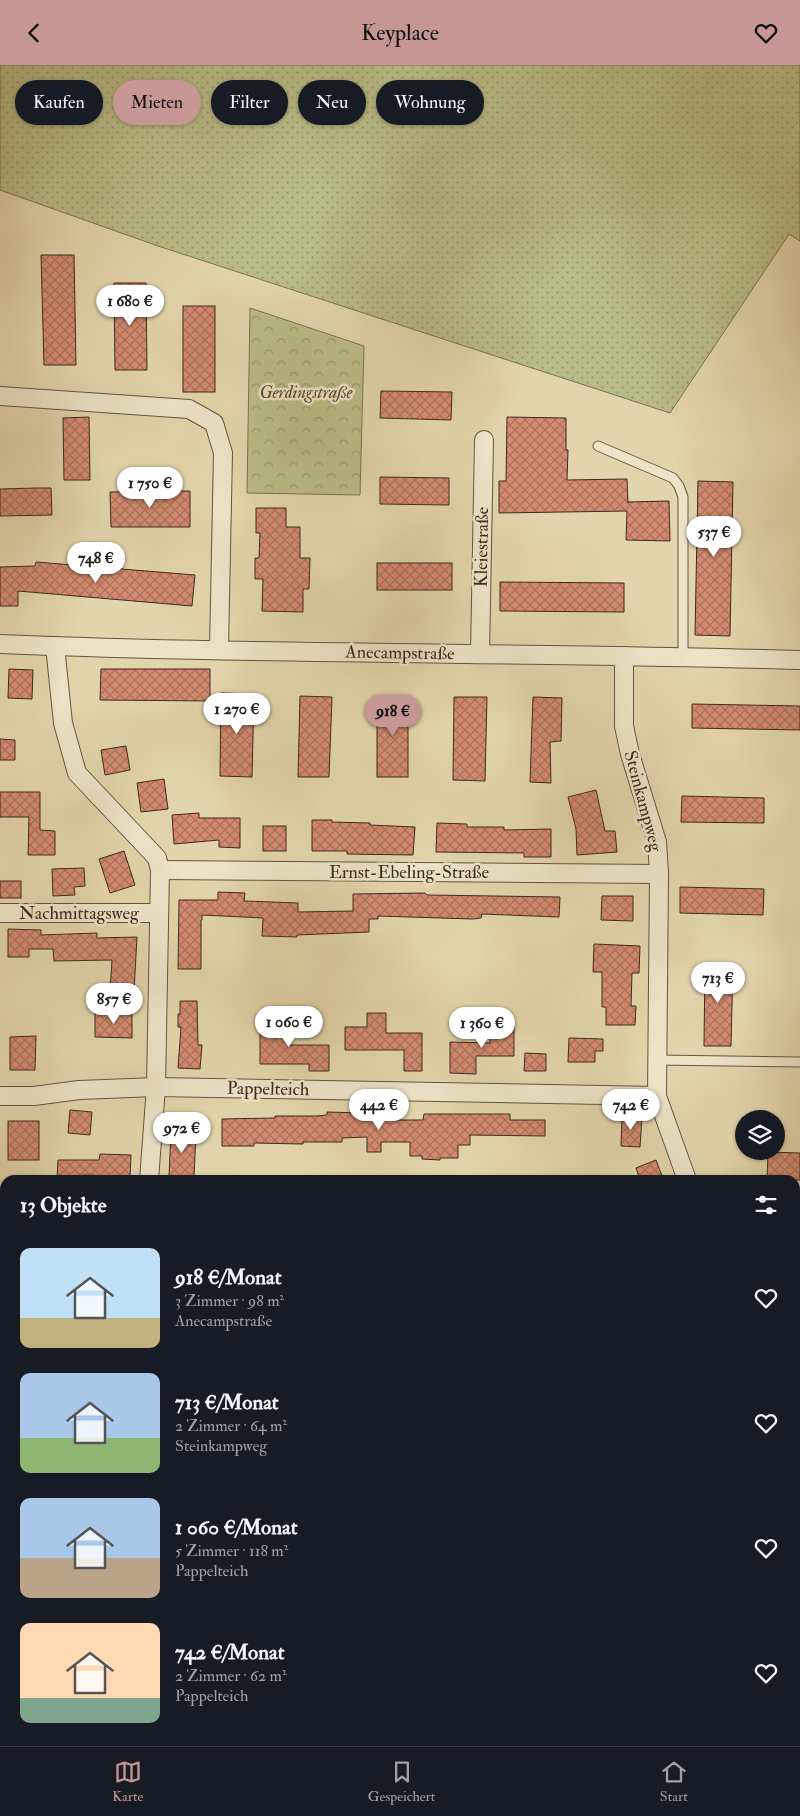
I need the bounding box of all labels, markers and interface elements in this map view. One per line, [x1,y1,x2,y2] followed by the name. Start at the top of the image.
[20,19,48,47] icon: back
[361,19,439,47] text: Keyplace
[752,19,780,47] icon: heart
[15,80,103,125] chip: Kaufen
[113,80,201,125] chip: Mieten
[211,80,288,125] chip: Filter
[298,80,366,125] chip: Neu
[376,80,484,125] chip: Wohnung
[84,285,176,327] pin: 1 680 €
[107,291,153,311] text: 1 680 €
[259,381,354,404] park label: Gerdingstraße
[104,467,196,509] pin: 1 750 €
[128,473,172,493] text: 1 750 €
[470,506,494,587] street label: Kleiestraße
[679,515,749,558] pin: 537 €
[697,522,731,542] text: 537 €
[61,541,131,584] pin: 748 €
[78,548,114,568] text: 748 €
[344,641,455,665] street label: Anecampstraße
[191,693,283,735] pin: 1 270 €
[358,695,428,737] pin: 918 €
[214,699,260,719] text: 1 270 €
[376,701,410,721] text: 918 €
[618,748,668,855] street label: Steinkampweg
[329,861,490,884] street label: Ernst-Ebeling-Straße
[19,902,140,925] street label: Nachmittagsweg
[683,961,753,1004] pin: 713 €
[702,968,734,988] text: 713 €
[79,983,149,1025] pin: 857 €
[97,989,131,1009] text: 857 €
[243,1005,335,1048] pin: 1 060 €
[436,1007,528,1049] pin: 1 360 €
[266,1012,312,1032] text: 1 060 €
[460,1013,504,1033] text: 1 360 €
[227,1077,310,1101] street label: Pappelteich
[344,1089,414,1131] pin: 442 €
[596,1089,666,1131] pin: 742 €
[360,1095,398,1115] text: 442 €
[613,1095,649,1115] text: 742 €
[735,1110,785,1160] map controls
[735,1110,785,1160] button: layers
[147,1111,217,1154] pin: 972 €
[164,1118,200,1138] text: 972 €
[752,1191,780,1219] icon: filters
[20,1192,106,1219] text: 13 Objekte
[175,1264,282,1291] text: 918 €/Monat
[60,1268,120,1328] icon: home
[752,1284,780,1312] icon: heart
[175,1291,284,1311] text: 3 Zimmer · 98 m²
[175,1311,272,1331] text: Anecampstraße
[175,1389,279,1416] text: 713 €/Monat
[60,1393,120,1453] icon: home
[752,1409,780,1437] icon: heart
[175,1416,287,1436] text: 2 Zimmer · 64 m²
[175,1436,267,1456] text: Steinkampweg
[175,1514,298,1541] text: 1 060 €/Monat
[60,1518,120,1578] icon: home
[752,1534,780,1562] icon: heart
[175,1541,288,1561] text: 5 Zimmer · 118 m²
[175,1561,248,1581] text: Pappelteich
[175,1639,285,1666] text: 742 €/Monat
[60,1643,120,1703] icon: home
[752,1659,780,1687] icon: heart
[175,1666,287,1686] text: 2 Zimmer · 62 m²
[175,1686,248,1706] text: Pappelteich
[112,1758,143,1805] tab: Karte
[368,1758,435,1805] tab: Gespeichert
[660,1758,688,1805] tab: Start

